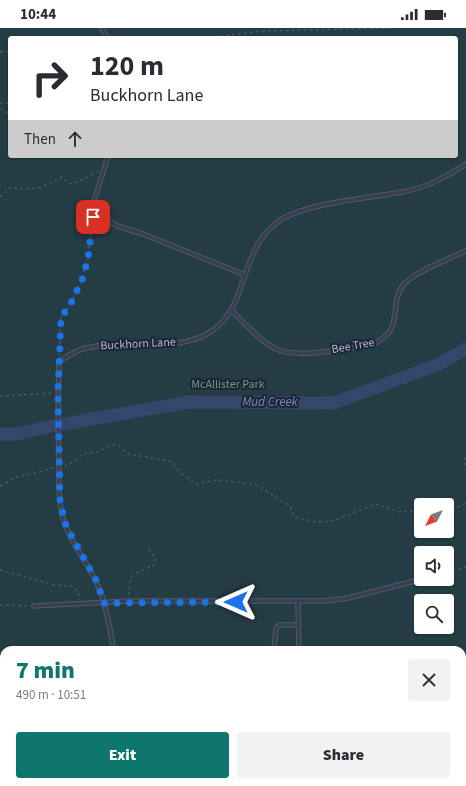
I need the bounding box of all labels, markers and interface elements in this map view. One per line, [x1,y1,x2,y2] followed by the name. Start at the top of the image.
[20,4,56,25] text: 10:44
[90,46,164,86] text: 120 m
[24,52,76,104] icon: right
[90,83,203,108] text: Buckhorn Lane
[64,128,86,150] icon: ahead
[24,129,56,150] text: Then
[76,200,110,234] pin
[82,206,104,228] icon: arrive
[100,334,176,354] street label: Buckhorn Lane
[330,334,376,358] street label: Bee Tree
[191,376,265,393] park label: McAllister Park
[242,393,299,411] water label: Mud Creek
[414,498,454,538] north arrow
[414,498,454,634] map controls
[414,546,454,586] button: sound
[215,581,257,623] position arrow
[414,594,454,634] button: search
[16,653,75,688] text: 7 min
[408,659,450,701] button: close
[16,686,86,704] text: 490 m · 10:51
[16,732,229,778] button: Exit
[237,732,450,778] button: Share

